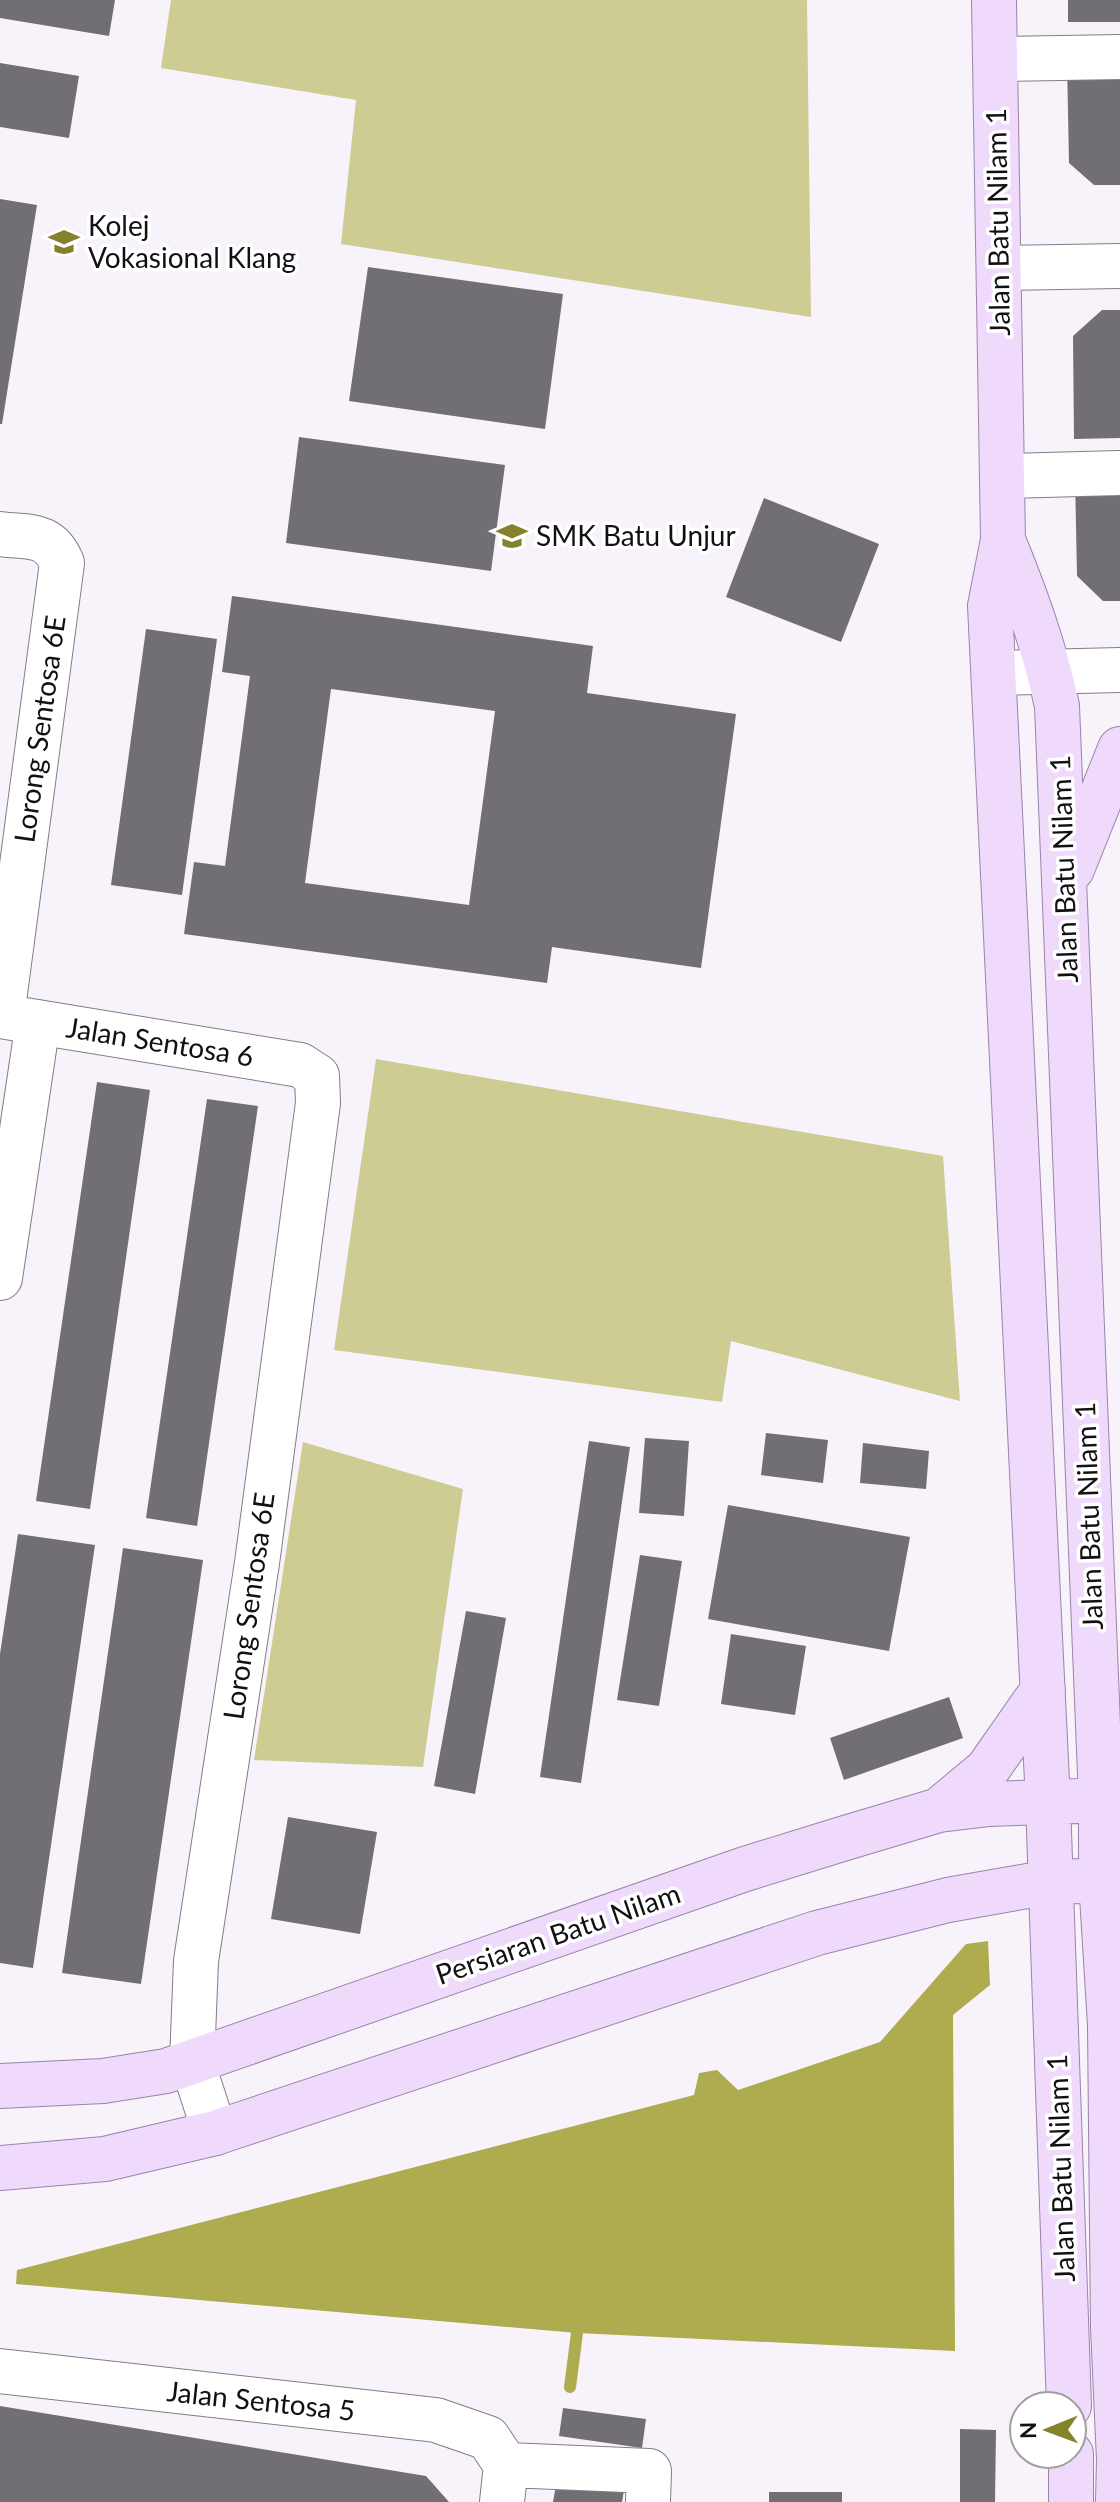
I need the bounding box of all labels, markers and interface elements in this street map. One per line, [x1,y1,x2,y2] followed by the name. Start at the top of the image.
[978,108,1016,336] street label: Jalan Batu Nilam 1
[88,208,296,274] place label: Kolej Vokasional Klang
[47,225,81,259] school or university icon: Kolej Vokasional Klang
[536,518,736,552] place label: SMK Batu Unjur
[495,519,529,553] school or university icon: SMK Batu Unjur
[6,613,72,845] street label: Lorong Sentosa 6E
[1042,755,1084,983] street label: Jalan Batu Nilam 1
[64,1009,256,1073] street label: Jalan Sentosa 6
[1067,1402,1109,1630] street label: Jalan Batu Nilam 1
[215,1490,281,1722] street label: Lorong Sentosa 6E
[431,1875,684,1991] street label: Persiaran Batu Nilam
[1039,2054,1081,2282] street label: Jalan Batu Nilam 1
[165,2373,357,2427] street label: Jalan Sentosa 5
[1008,2390,1088,2470] north arrow
[1014,2422,1041,2439] text: N

